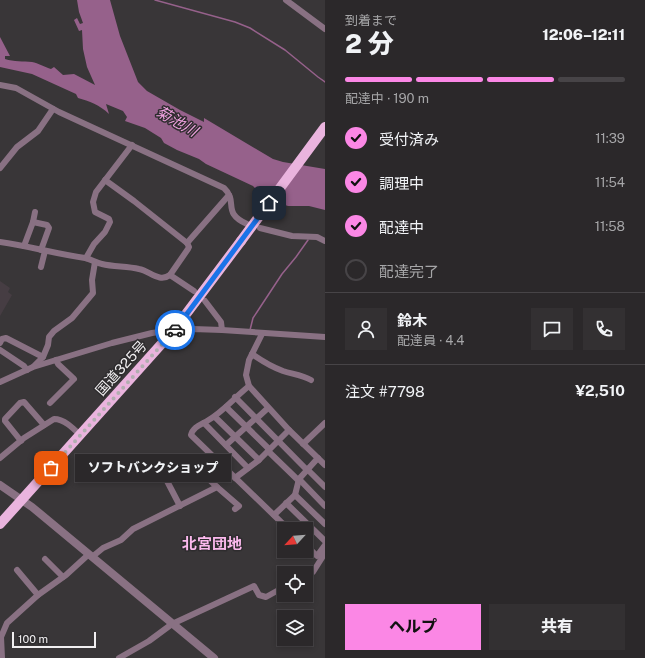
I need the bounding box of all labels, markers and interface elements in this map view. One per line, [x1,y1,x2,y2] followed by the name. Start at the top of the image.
[345,13,397,28] text: 到着まで
[542,26,625,43] text: 12:06–12:11
[345,28,394,59] text: 2 分
[345,91,429,106] text: 配達中 · 190 m
[153,102,202,141] water label: 菊池川
[345,127,367,149] icon: check
[379,131,439,148] text: 受付済み
[595,131,625,146] text: 11:39
[345,171,367,193] icon: check
[379,175,424,192] text: 調理中
[595,175,625,190] text: 11:54
[252,186,286,220] pin
[258,192,280,214] icon: home
[345,215,367,237] icon: check
[379,219,424,236] text: 配達中
[595,219,625,234] text: 11:58
[379,263,439,280] text: 配達完了
[345,308,387,350] button: person
[531,308,573,350] button: chat
[583,308,625,350] button: phone
[155,310,195,350] courier
[397,312,427,329] text: 鈴木
[164,319,186,341] icon: car
[397,333,464,348] text: 配達員 · 4.4
[92,337,150,399] street label: 国道325号
[575,382,625,399] text: ¥2,510
[345,383,425,400] text: 注文 #7798
[34,451,68,485] pin
[75,454,231,482] callout: ソフトバンクショップ
[40,457,62,479] icon: bag
[88,460,218,475] text: ソフトバンクショップ
[277,522,313,558] north arrow
[277,522,313,646] map controls
[182,535,242,552] district label: 北宮団地
[277,566,313,602] button: locate
[345,604,481,650] button: ヘルプ
[489,604,625,650] button: 共有
[277,610,313,646] button: layers
[12,630,96,649] scale bar
[18,633,48,645] text: 100 m

